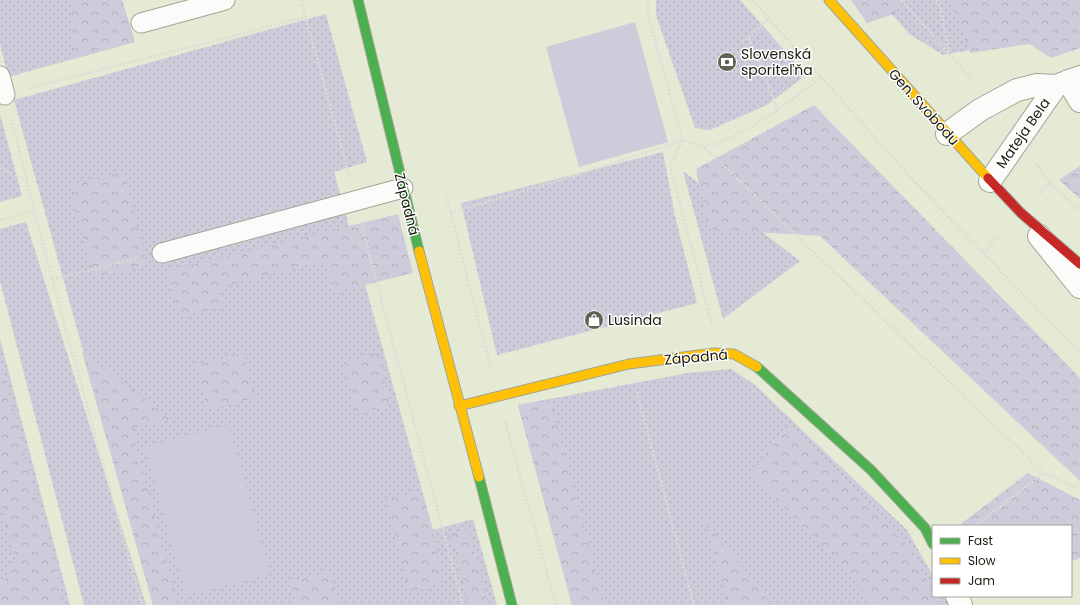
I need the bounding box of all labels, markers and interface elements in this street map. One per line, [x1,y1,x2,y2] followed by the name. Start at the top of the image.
[741,44,813,80] place label: Slovenská sporiteľňa
[716,51,738,73] bank icon: Slovenská sporiteľňa
[884,64,964,150] street label: Gen. Svobodu
[991,94,1055,172] street label: Mateja Bela
[390,171,424,237] street label: Západná
[583,309,605,331] shop icon: Lusinda
[608,310,662,330] place label: Lusinda
[663,344,729,370] street label: Západná
[932,525,1072,597] legend
[968,532,993,549] text: Fast
[968,552,996,569] text: Slow
[968,572,995,589] text: Jam

